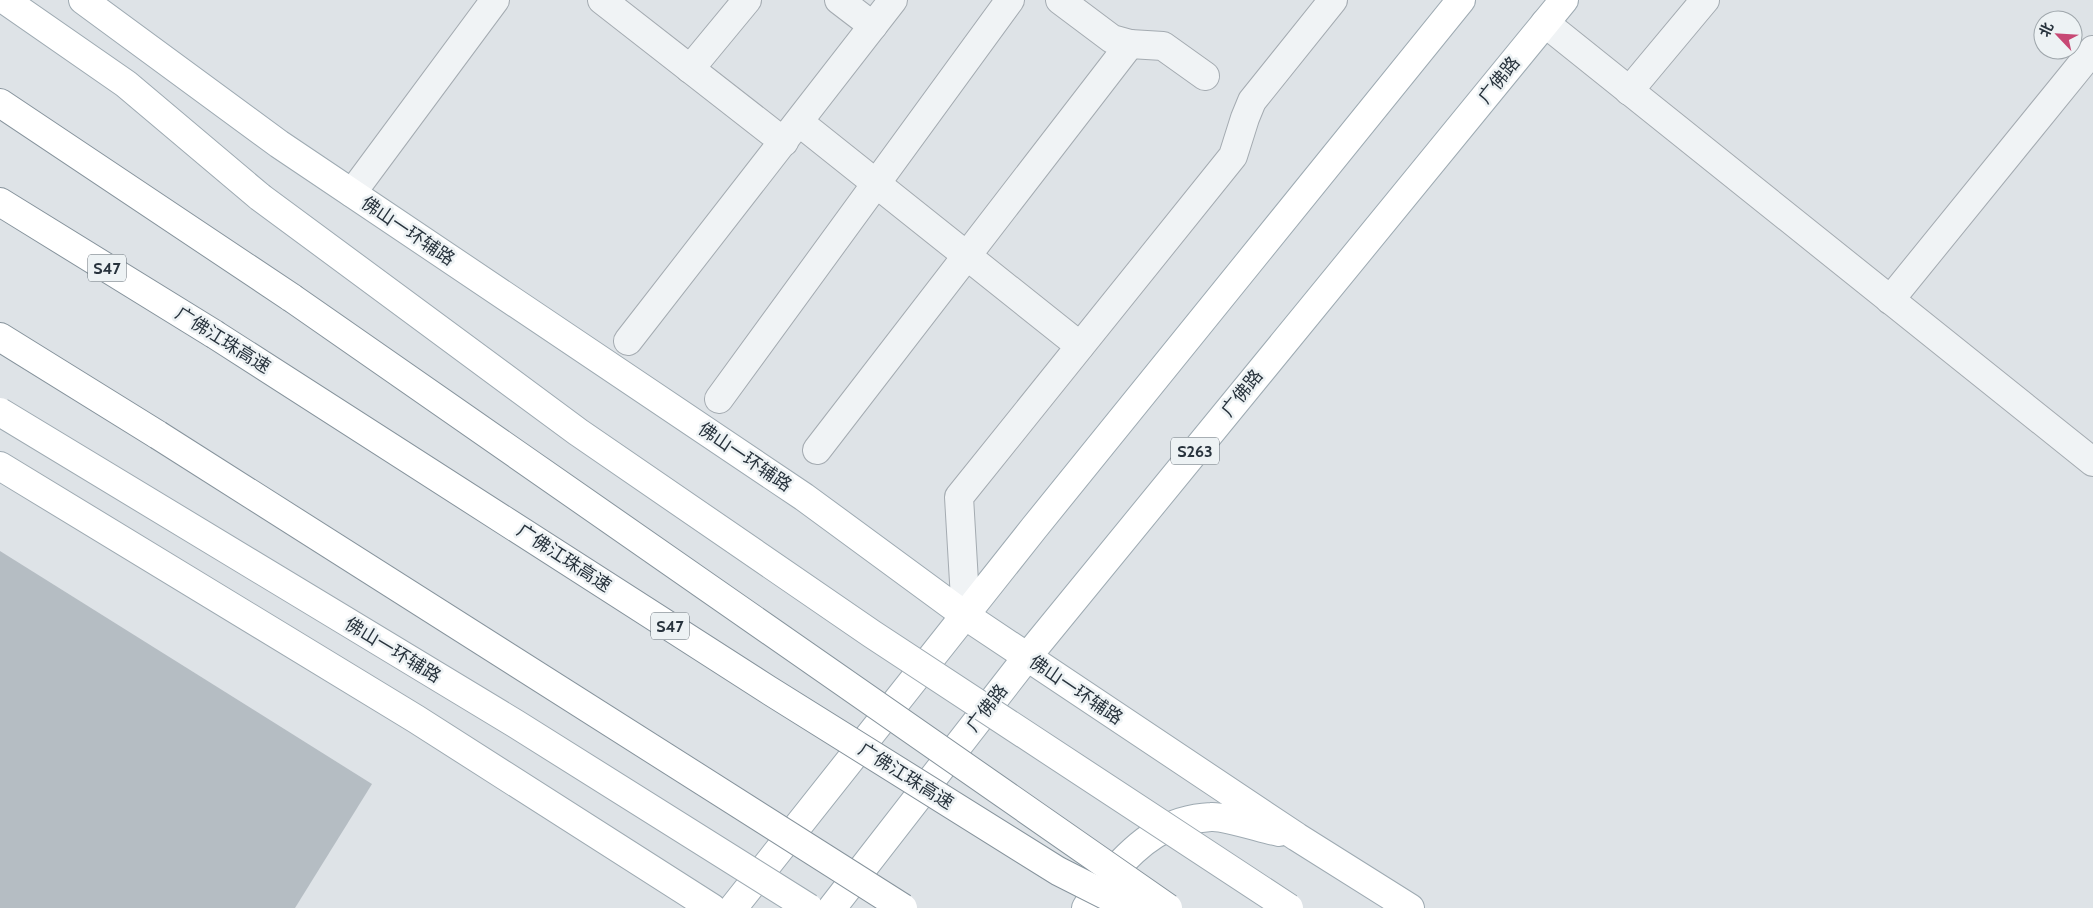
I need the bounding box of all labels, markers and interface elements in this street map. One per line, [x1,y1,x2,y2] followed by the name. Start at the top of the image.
[2033,10,2083,60] north arrow
[2035,19,2057,40] text: 北
[1473,52,1525,108] street label: 广佛路
[357,192,459,270] street label: 佛山一环辅路
[88,254,126,282] road number: S47
[171,302,275,378] street label: 广佛江珠高速
[1216,365,1268,421] street label: 广佛路
[694,418,796,496] street label: 佛山一环辅路
[1171,438,1219,464] road number: S263
[513,519,615,597] street label: 广佛江珠高速
[651,612,689,640] road number: S47
[341,613,445,687] street label: 佛山一环辅路
[1025,651,1127,729] street label: 佛山一环辅路
[962,680,1012,736] street label: 广佛路
[854,738,958,814] street label: 广佛江珠高速

